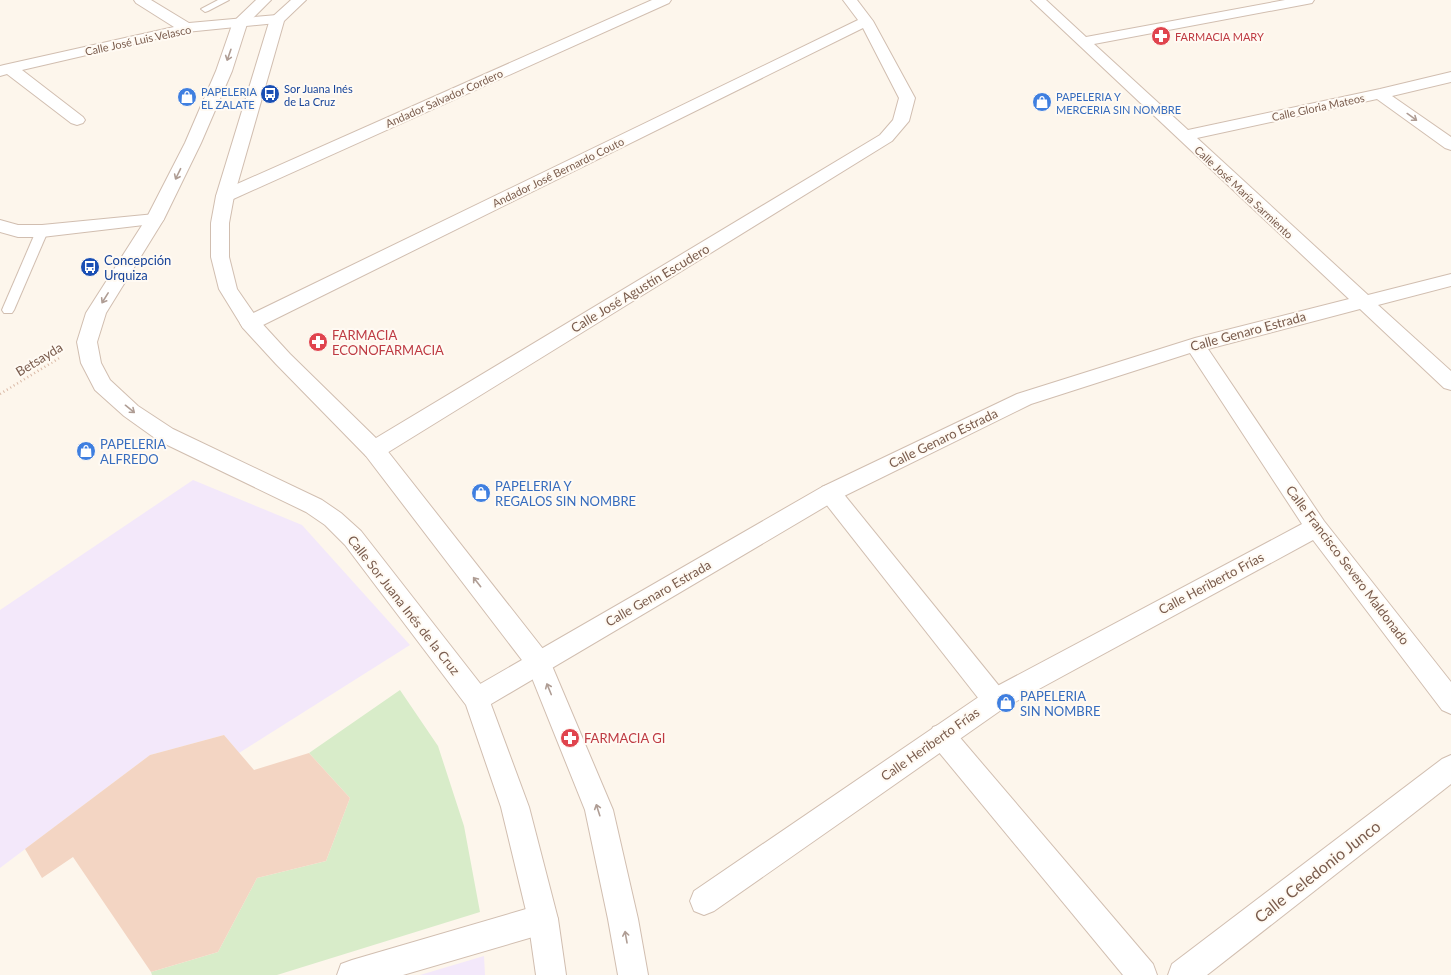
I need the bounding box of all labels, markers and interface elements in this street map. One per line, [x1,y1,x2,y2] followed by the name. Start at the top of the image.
[84,22,192,58] street label: Calle José Luis Velasco
[1150,25,1172,47] pharmacy icon: FARMACIA MARY
[1175,30,1264,43] place label: FARMACIA MARY
[225,48,232,61] one-way arrow
[383,66,505,130] street label: Andador Salvador Cordero
[284,82,353,108] place label: Sor Juana Inés de La Cruz
[259,83,281,105] bus stop icon: Sor Juana Inés de La Cruz
[201,85,257,111] place label: PAPELERIA EL ZALATE
[176,86,198,108] shop icon: PAPELERIA EL ZALATE
[1056,90,1181,116] place label: PAPELERIA Y MERCERIA SIN NOMBRE
[1031,91,1053,113] shop icon: PAPELERIA Y MERCERIA SIN NOMBRE
[1270,91,1366,123] street label: Calle Gloria Mateos
[1406,113,1417,121] one-way arrow
[490,134,626,210] street label: Andador José Bernardo Couto
[1192,143,1296,241] street label: Calle José María Sarmiento
[174,168,181,180] one-way arrow
[568,240,712,336] street label: Calle José Agustín Escudero
[104,252,171,283] place label: Concepción Urquiza
[79,256,101,278] bus stop icon: Concepción Urquiza
[101,292,109,303] one-way arrow
[1188,308,1308,354] street label: Calle Genaro Estrada
[332,327,444,358] place label: FARMACIA ECONOFARMACIA
[307,331,329,353] pharmacy icon: FARMACIA ECONOFARMACIA
[13,339,65,379] street label: Betsayda
[124,404,135,413] one-way arrow
[886,405,1000,471] street label: Calle Genaro Estrada
[100,436,166,467] place label: PAPELERIA ALFREDO
[75,440,97,462] shop icon: PAPELERIA ALFREDO
[495,478,636,509] place label: PAPELERIA Y REGALOS SIN NOMBRE
[470,482,492,504] shop icon: PAPELERIA Y REGALOS SIN NOMBRE
[1283,482,1413,648] street label: Calle Francisco Severo Maldonado
[345,532,464,678] street label: Calle Sor Juana Inés de la Cruz
[1156,548,1267,617] street label: Calle Heriberto Frías
[602,556,714,630] street label: Calle Genaro Estrada
[472,577,481,588] one-way arrow
[545,684,553,696] one-way arrow
[1020,688,1100,719] place label: PAPELERIA SIN NOMBRE
[995,692,1017,714] shop icon: PAPELERIA SIN NOMBRE
[878,704,983,784] street label: Calle Heriberto Frías
[559,727,581,749] pharmacy icon: FARMACIA GI
[584,730,665,746] place label: FARMACIA GI
[594,803,601,816] one-way arrow
[1250,816,1384,926] street label: Calle Celedonio Junco
[622,930,630,943] one-way arrow

